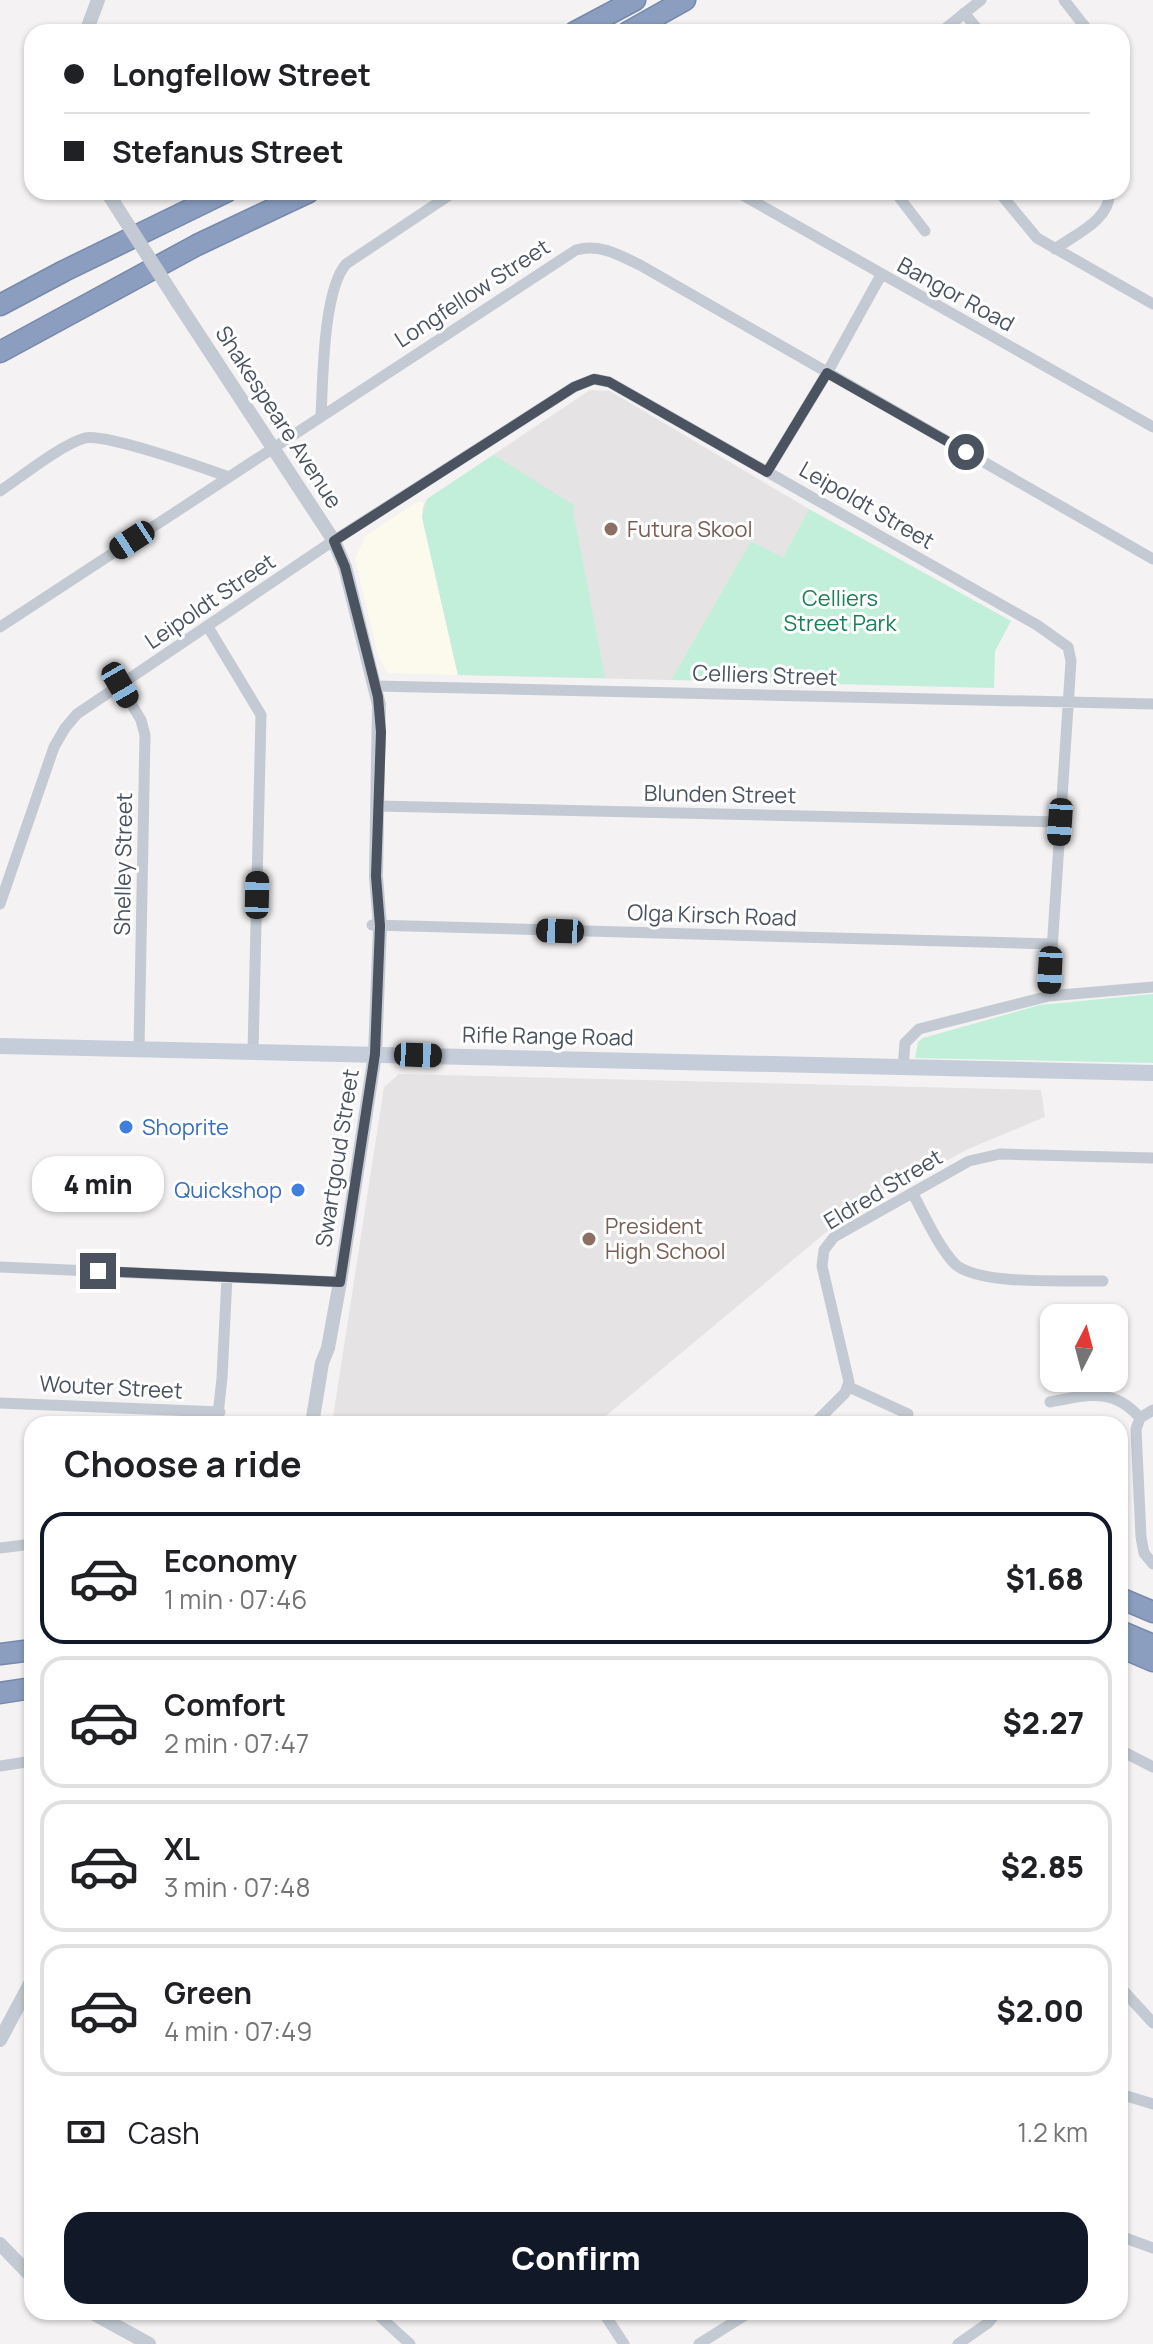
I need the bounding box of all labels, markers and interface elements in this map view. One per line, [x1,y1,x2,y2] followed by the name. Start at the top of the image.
[112,54,371,95] text: Longfellow Street
[112,131,343,172] text: Stefanus Street
[389,231,556,354] street label: Longfellow Street
[892,250,1020,338] street label: Bangor Road
[209,320,349,514] street label: Shakespeare Avenue
[948,434,984,470] route start
[794,454,940,556] street label: Leipoldt Street
[627,514,753,544] place label: Futura Skool
[105,517,159,563] car
[602,520,620,538] marker: Futura Skool
[139,546,281,656] street label: Leipoldt Street
[784,583,898,638] park label: Celliers Street Park
[692,657,838,693] street label: Celliers Street
[98,658,142,712] car
[644,778,797,810] street label: Blunden Street
[107,792,139,936] street label: Shelley Street
[1046,797,1074,847] car
[245,871,269,919] car
[627,897,797,933] street label: Olga Kirsch Road
[536,918,584,944] car
[1037,945,1063,995] car
[462,1020,634,1052] street label: Rifle Range Road
[394,1042,442,1068] car
[308,1067,366,1249] street label: Swartgoud Street
[142,1112,229,1142] place label: Shoprite
[117,1118,135,1136] marker: Shoprite
[818,1142,948,1236] street label: Eldred Street
[32,1155,164,1211] callout: 4 min
[63,1166,133,1202] text: 4 min
[174,1175,282,1205] place label: Quickshop
[289,1181,307,1199] marker: Quickshop
[605,1211,726,1266] place label: President High School
[580,1230,598,1248] marker: President High School
[80,1253,116,1289] route end
[1040,1304,1128,1392] north arrow
[1040,1304,1128,1392] map controls
[39,1368,184,1406] street label: Wouter Street
[64,1439,302,1488] text: Choose a ride
[164,1540,297,1581] text: Economy
[68,1542,140,1614] icon: car
[1005,1558,1084,1599] text: $1.68
[164,1581,307,1617] text: 1 min · 07:46
[164,1684,286,1725] text: Comfort
[68,1686,140,1758] icon: car
[1003,1702,1084,1743] text: $2.27
[164,1725,309,1761] text: 2 min · 07:47
[164,1828,200,1869] text: XL
[68,1830,140,1902] icon: car
[1001,1846,1084,1887] text: $2.85
[164,1869,311,1905] text: 3 min · 07:48
[164,1972,252,2013] text: Green
[68,1974,140,2046] icon: car
[997,1990,1084,2031] text: $2.00
[164,2013,312,2049] text: 4 min · 07:49
[64,2110,108,2154] icon: cash
[128,2112,200,2153] text: Cash
[1017,2114,1088,2150] text: 1.2 km
[64,2212,1088,2304] button: Confirm

